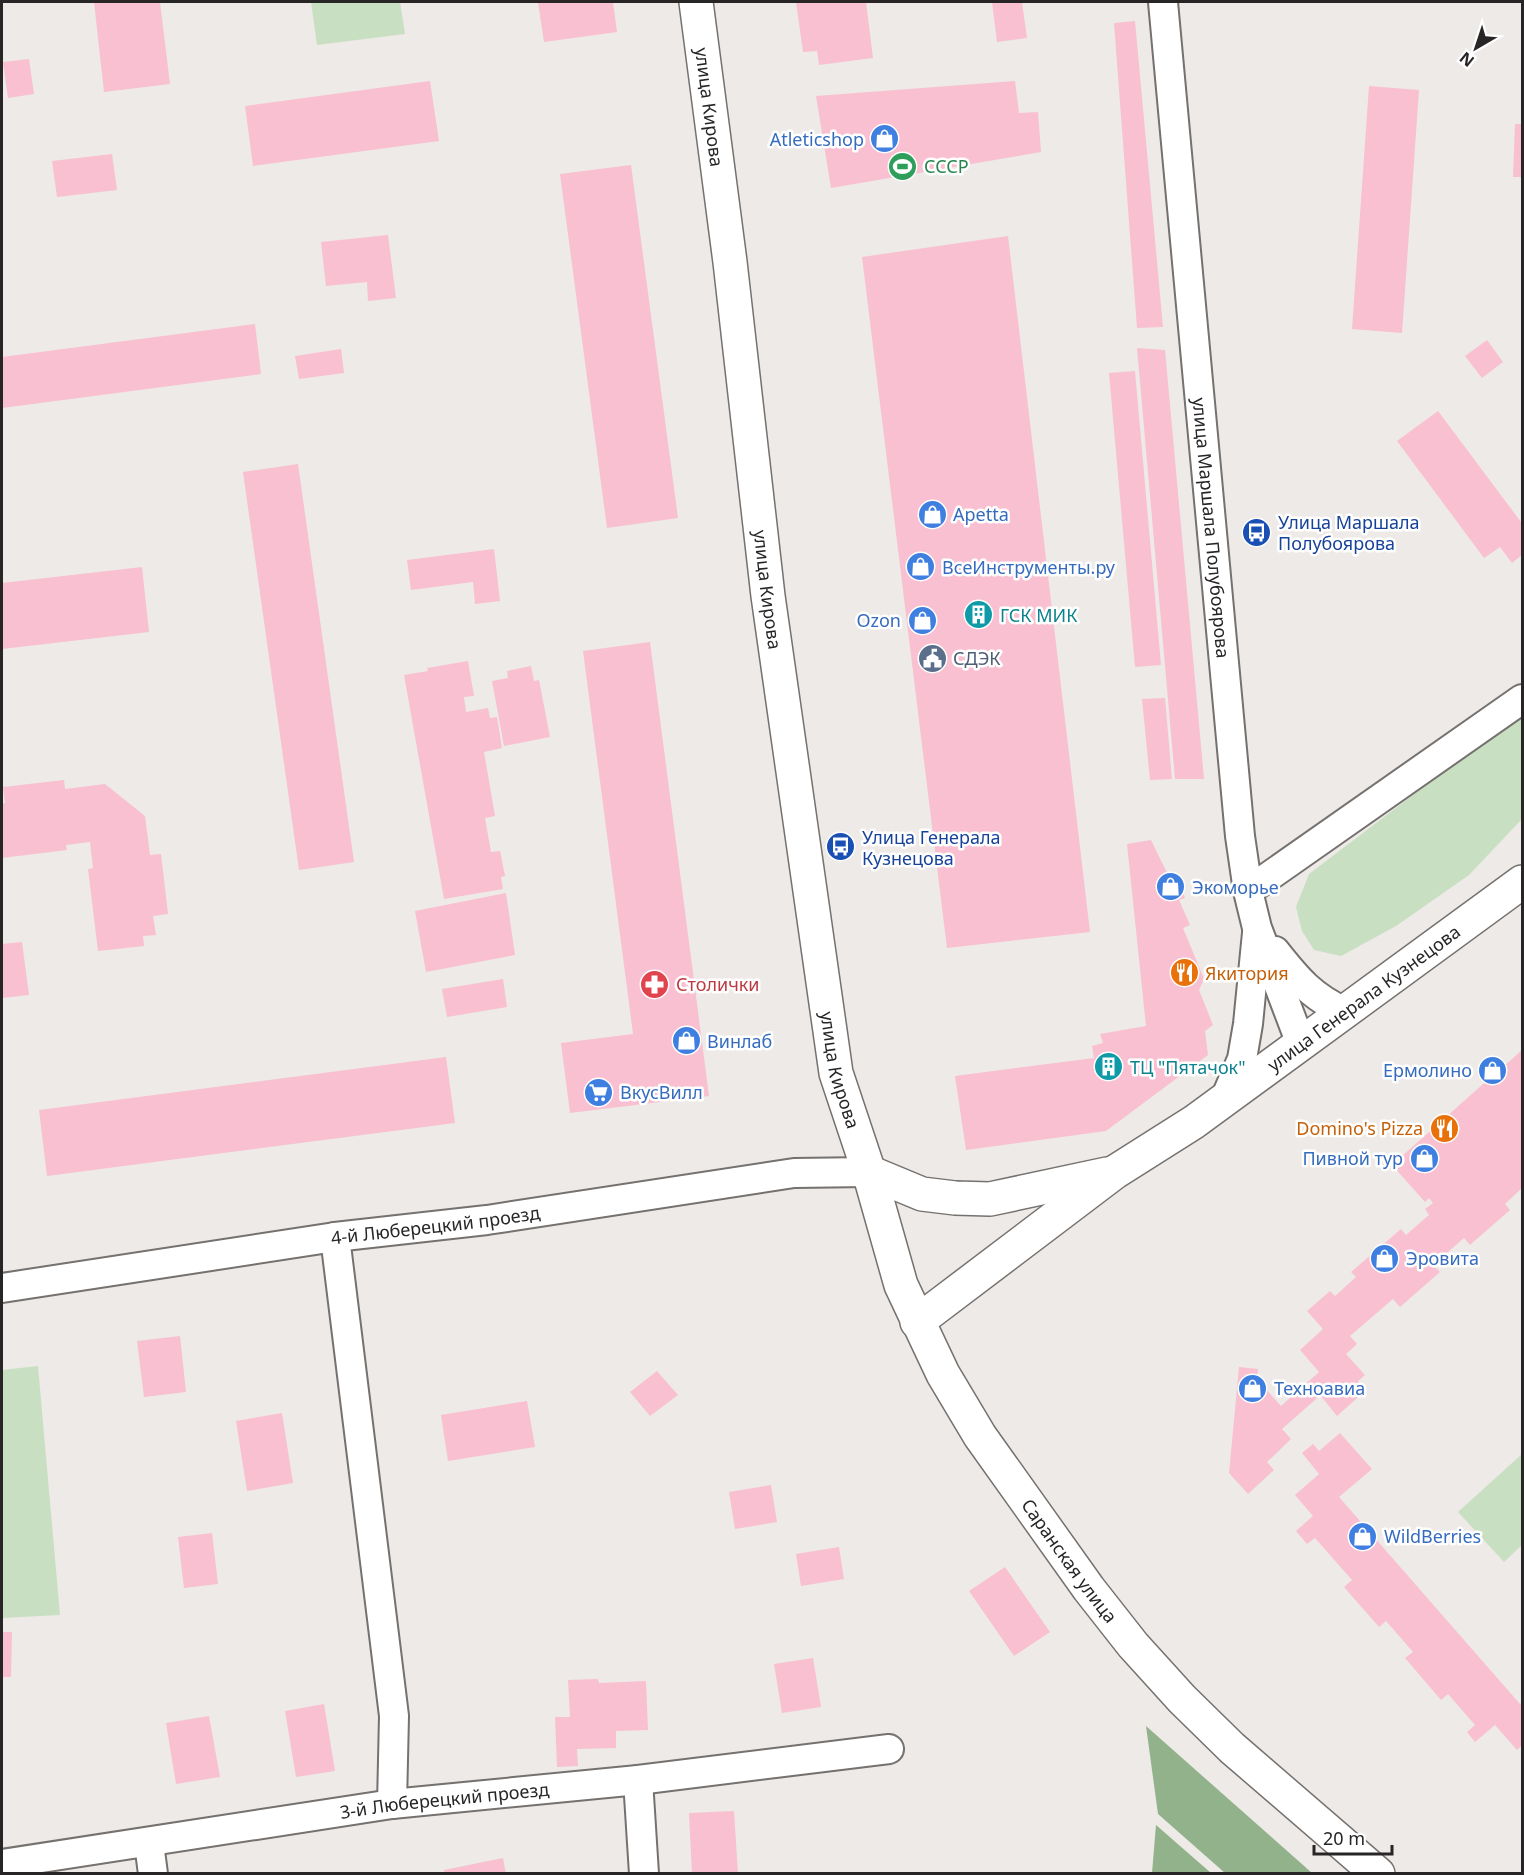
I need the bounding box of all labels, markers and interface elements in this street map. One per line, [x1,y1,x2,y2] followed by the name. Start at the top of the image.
[1446,18,1506,78] north arrow
[690,46,729,168] street label: улица Кирова
[1455,47,1479,72] text: N
[869,123,901,155] shop icon: Atleticshop
[770,127,864,151] place label: Atleticshop
[887,150,919,182] sports icon: СССР
[924,154,969,178] place label: СССР
[1188,396,1236,659] street label: улица Маршала Полубоярова
[916,498,948,530] shop icon: Apetta
[953,502,1009,526] place label: Apetta
[1278,510,1420,555] place label: Улица Маршала Полубоярова
[1241,516,1273,548] bus stop icon: Улица Маршала Полубоярова
[749,529,787,651] street label: улица Кирова
[905,551,937,583] shop icon: ВсеИнструменты.ру
[942,555,1116,579] place label: ВсеИнструменты.ру
[963,599,995,631] building icon: ГСК МИК
[1000,603,1078,627] place label: ГСК МИК
[906,604,938,636] shop icon: Ozon
[856,608,901,632] place label: Ozon
[916,642,948,674] public building icon: СДЭК
[953,646,1001,670] place label: СДЭК
[862,825,1001,870] place label: Улица Генерала Кузнецова
[825,831,857,863] bus stop icon: Улица Генерала Кузнецова
[1155,871,1187,903] shop icon: Экоморье
[1192,875,1279,899] place label: Экоморье
[1262,919,1465,1077] street label: улица Генерала Кузнецова
[1168,957,1200,989] restaurant icon: Якитория
[1205,961,1289,985] place label: Якитория
[639,968,671,1000] pharmacy icon: Столички
[676,972,759,996] place label: Столички
[815,1010,866,1132] street label: улица Кирова
[670,1025,702,1057] shop icon: Винлаб
[707,1029,772,1053] place label: Винлаб
[1093,1051,1125,1083] building icon: ТЦ "Пятачок"
[1477,1054,1509,1086] shop icon: Ермолино
[1130,1055,1246,1079] place label: ТЦ "Пятачок"
[1383,1058,1472,1082] place label: Ермолино
[583,1076,615,1108] supermarket icon: ВкусВилл
[620,1080,703,1104] place label: ВкусВилл
[1428,1112,1460,1144] restaurant icon: Domino's Pizza
[1296,1116,1423,1140] place label: Domino's Pizza
[1408,1142,1440,1174] shop icon: Пивной тур
[1302,1146,1403,1170] place label: Пивной тур
[330,1200,542,1249] street label: 4-й Люберецкий проезд
[1369,1242,1401,1274] shop icon: Эровита
[1406,1246,1479,1270] place label: Эровита
[1237,1372,1269,1404] shop icon: Техноавиа
[1274,1376,1365,1400] place label: Техноавиа
[1016,1494,1123,1627] street label: Саранская улица
[1347,1520,1379,1552] shop icon: WildBerries
[1384,1524,1481,1548] place label: WildBerries
[338,1777,550,1824] street label: 3-й Люберецкий проезд
[1314,1818,1392,1856] scale bar
[1323,1826,1365,1850] text: 20 m

